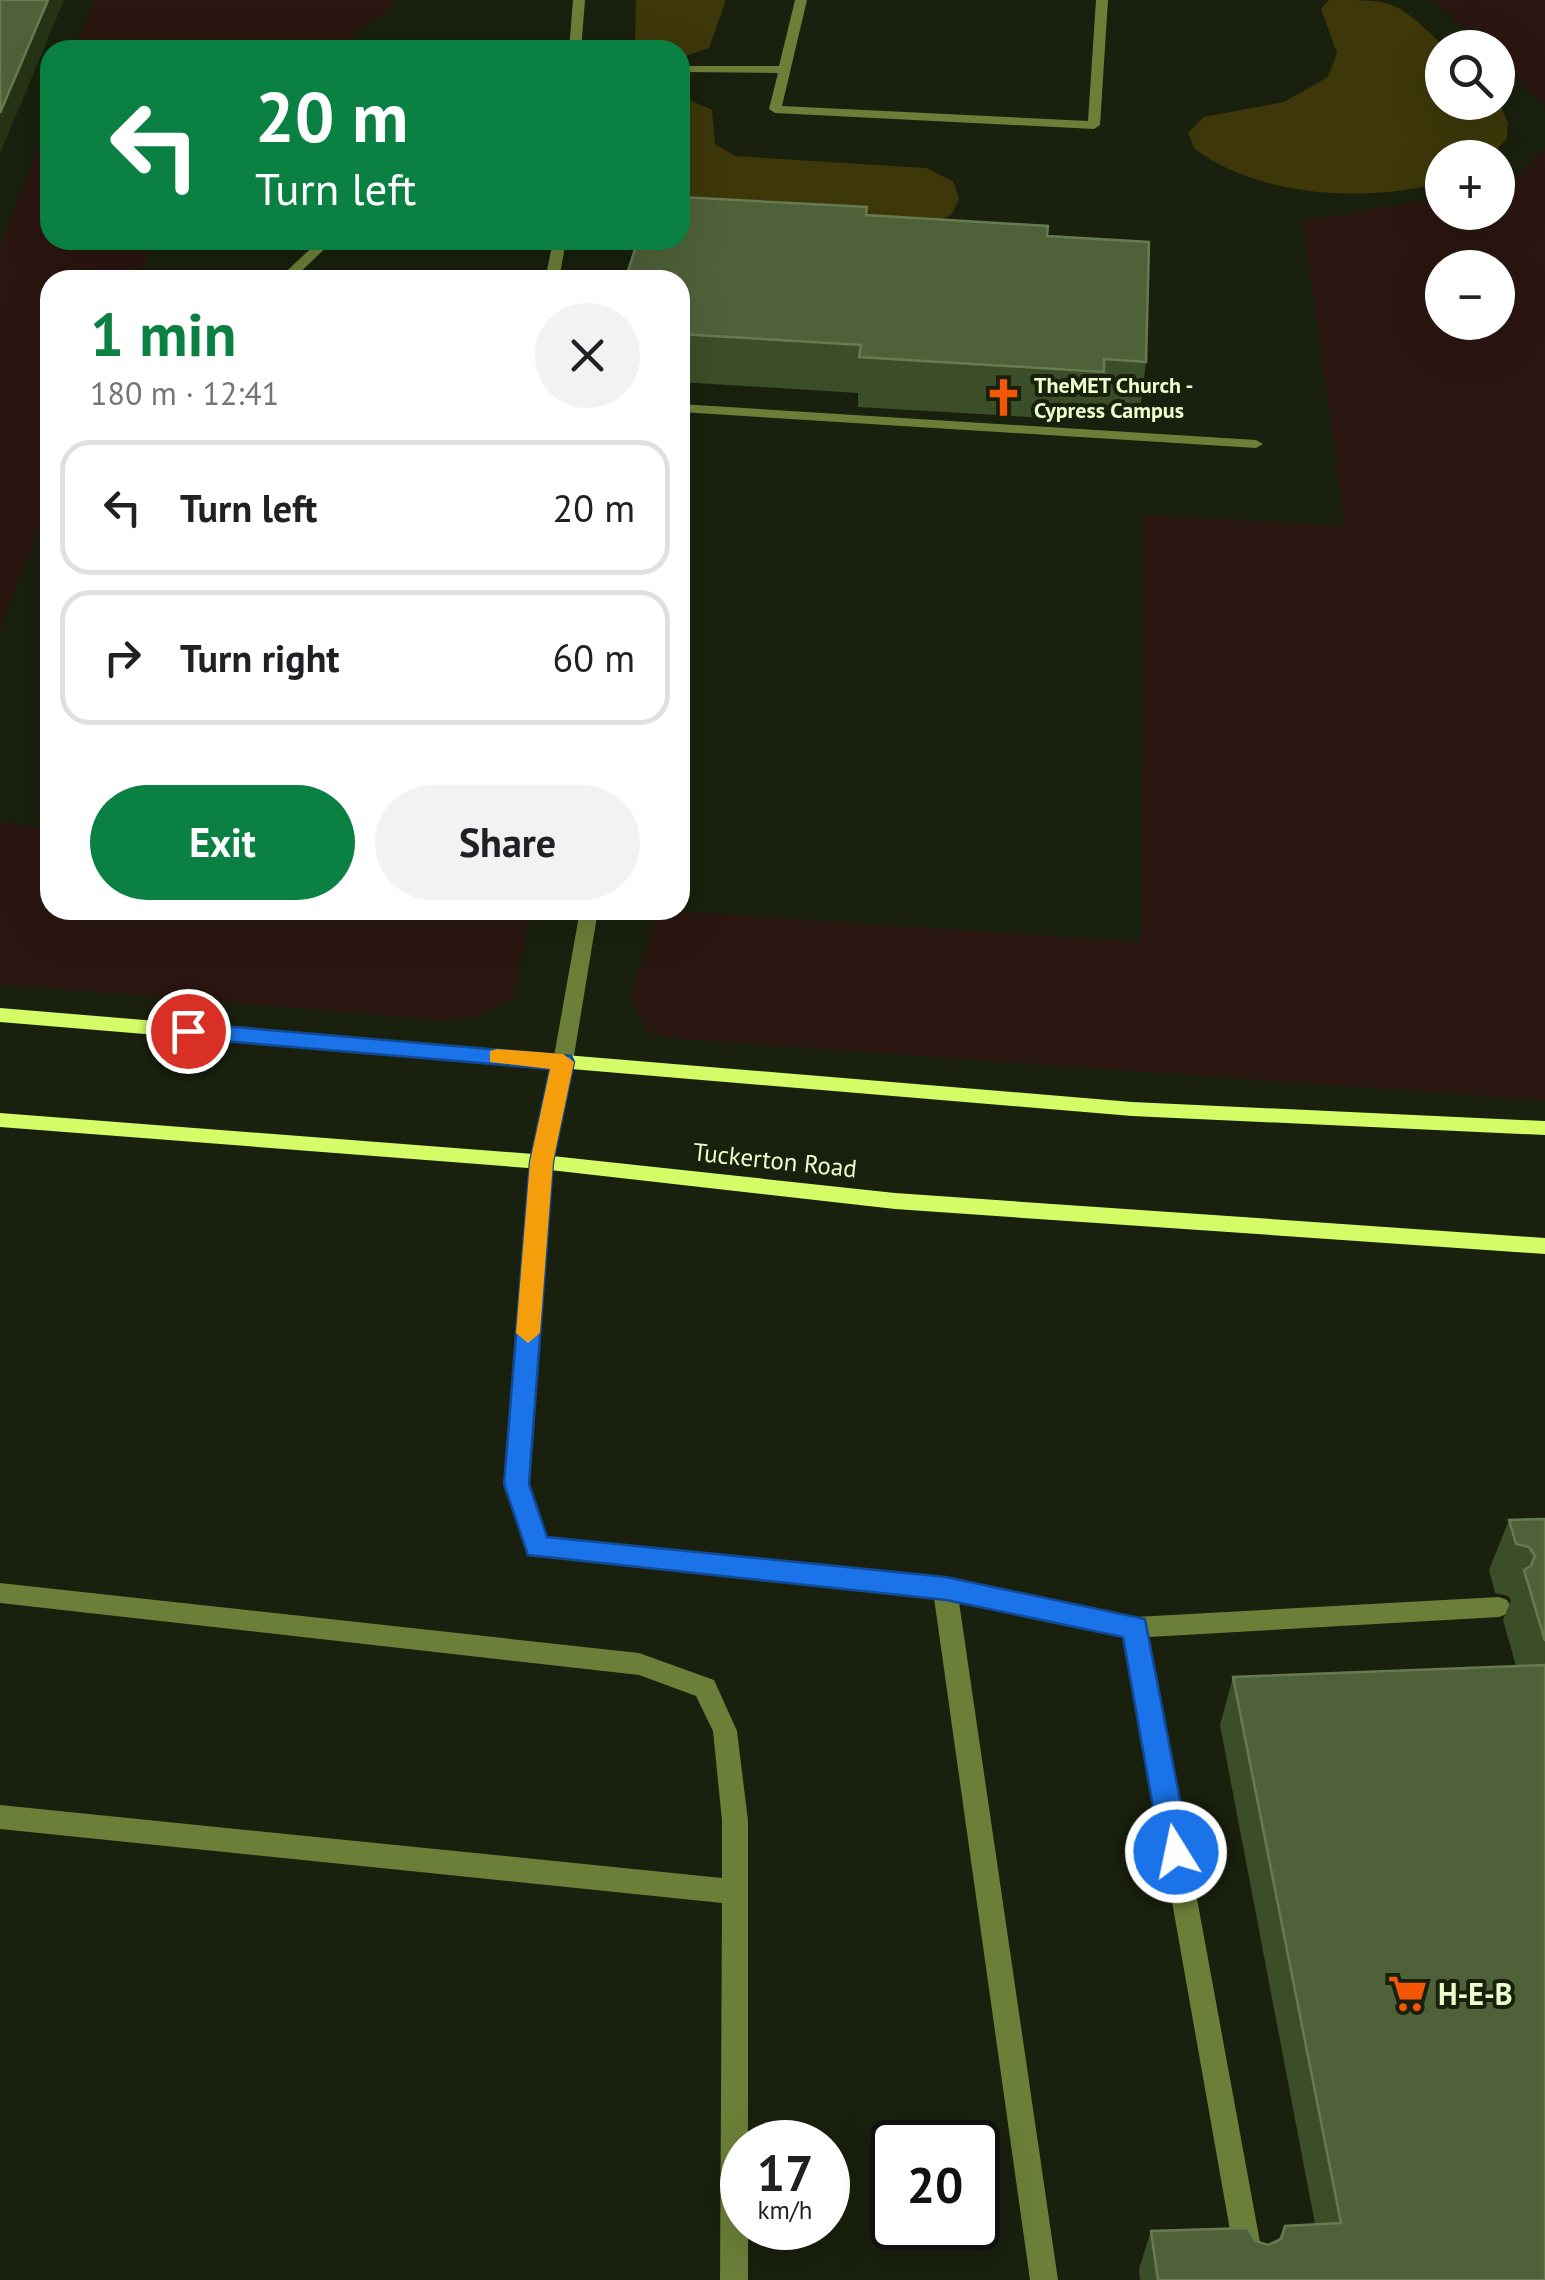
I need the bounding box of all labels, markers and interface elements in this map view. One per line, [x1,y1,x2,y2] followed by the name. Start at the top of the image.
[1425,30,1515,340] map controls
[1425,30,1515,120] button: search
[255,71,408,161] text: 20 m
[90,80,220,210] icon: left
[1425,140,1515,230] button: +
[255,159,416,217] text: Turn left
[1425,250,1515,340] button: −
[90,295,236,373] text: 1 min
[535,303,640,408] button: close
[1034,371,1194,424] place label: TheMET Church - Cypress Campus
[90,372,279,414] text: 180 m · 12:41
[983,377,1025,419] church icon: TheMET Church - Cypress Campus
[95,480,150,535] icon: left
[180,483,317,532] text: Turn left
[553,483,635,532] text: 20 m
[95,630,150,685] icon: right
[180,633,340,682] text: Turn right
[553,633,635,682] text: 60 m
[90,785,355,900] button: Exit
[375,785,640,900] button: Share
[146,989,231,1074] pin
[161,1004,216,1059] icon: arrive
[692,1135,858,1185] street label: Tuckerton Road
[1124,1800,1228,1904] position arrow
[1387,1972,1429,2014] supermarket icon: H-E-B
[1438,1974,1513,2013] place label: H-E-B
[870,2120,1000,2250] speed limit sign: 20
[757,2140,813,2205] text: 17
[758,2194,812,2226] text: km/h

